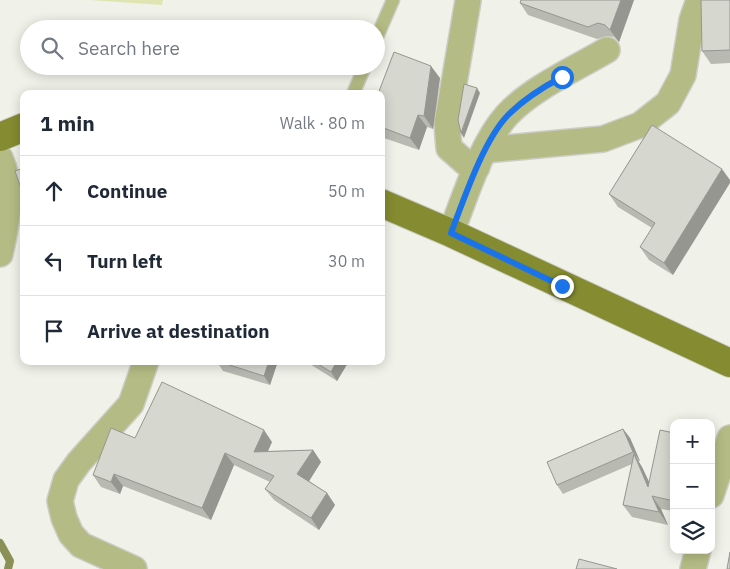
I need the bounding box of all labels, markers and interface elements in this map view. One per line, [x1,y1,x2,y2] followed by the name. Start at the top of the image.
[20,20,385,75] search box
[38,34,66,62] icon: search
[78,36,180,60] text: Search here
[551,66,574,89] route start
[40,109,95,137] text: 1 min
[280,113,365,133] text: Walk · 80 m
[40,177,68,205] icon: ahead
[87,179,167,203] text: Continue
[328,181,365,201] text: 50 m
[40,247,68,275] icon: left
[87,249,163,273] text: Turn left
[328,251,365,271] text: 30 m
[551,275,574,298] route end
[40,317,68,345] icon: arrive
[87,319,270,343] text: Arrive at destination
[670,419,715,554] map controls
[670,419,715,464] button: +
[670,464,715,509] button: −
[670,509,715,554] button: layers

